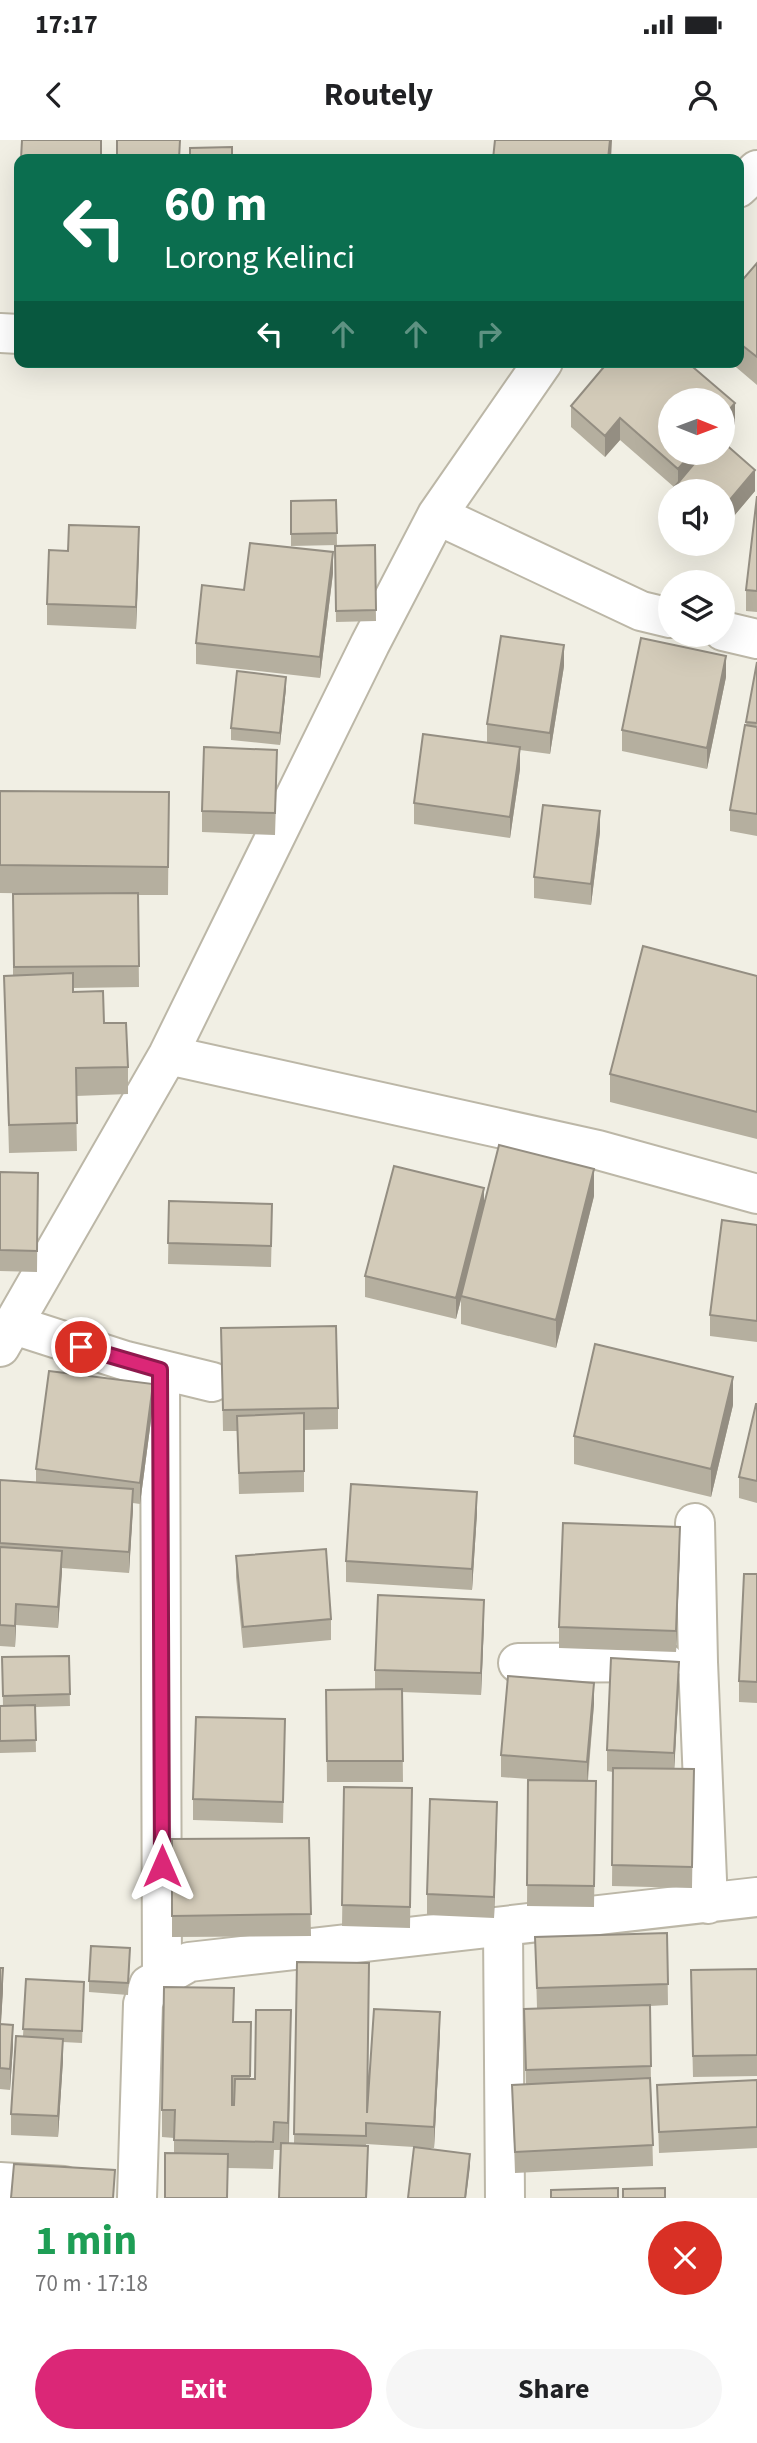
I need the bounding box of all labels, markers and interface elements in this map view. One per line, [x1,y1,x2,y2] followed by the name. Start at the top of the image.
[35,6,98,43] text: 17:17
[324,72,433,118] text: Routely
[35,76,73,114] icon: back
[684,76,722,114] icon: person
[164,170,268,240] text: 60 m
[49,182,140,273] icon: left
[164,235,355,281] text: Lorong Kelinci
[251,315,289,353] icon: left
[324,315,362,353] icon: ahead
[397,315,435,353] icon: ahead
[470,315,508,353] icon: right
[658,388,735,466] north arrow
[658,388,735,647] map controls
[658,479,735,556] button: sound
[658,570,735,647] button: layers
[51,1317,111,1377] pin
[62,1328,100,1366] icon: arrive
[125,1829,199,1903] position arrow
[35,2211,137,2271] text: 1 min
[648,2221,722,2295] button: close
[35,2267,148,2300] text: 70 m · 17:18
[35,2349,372,2429] button: Exit
[386,2349,722,2429] button: Share

